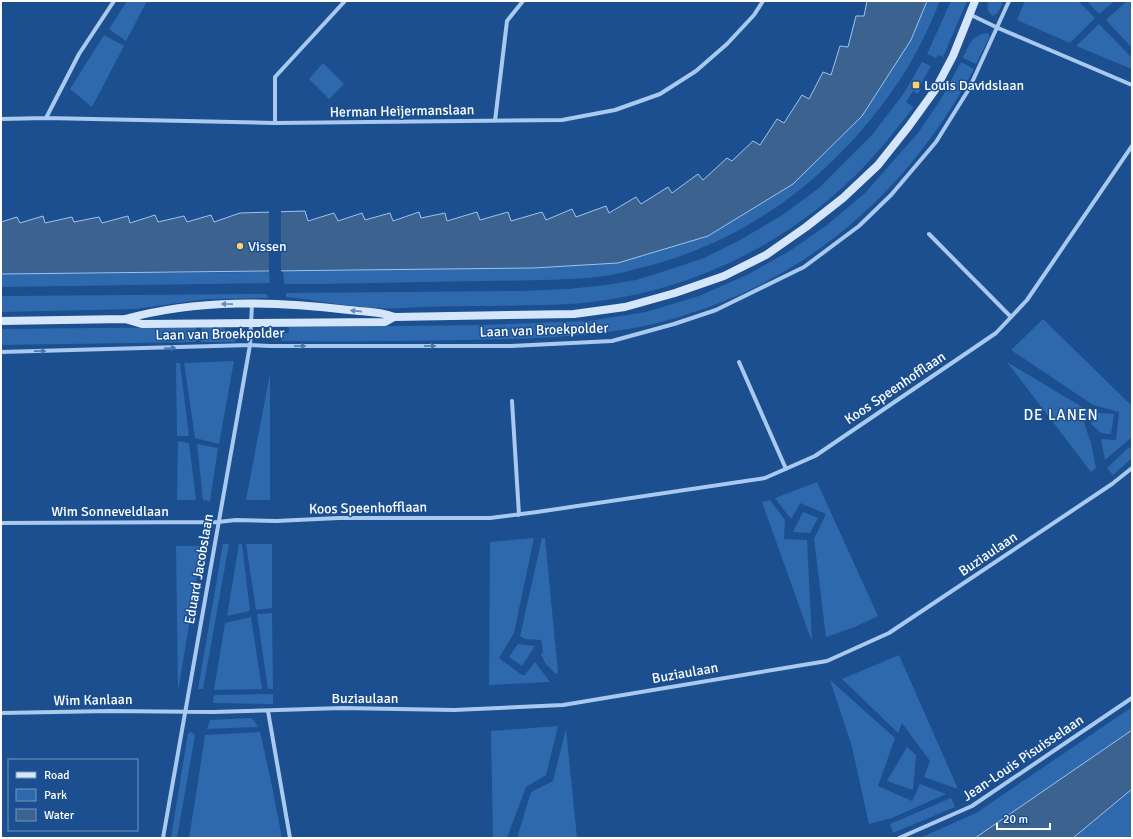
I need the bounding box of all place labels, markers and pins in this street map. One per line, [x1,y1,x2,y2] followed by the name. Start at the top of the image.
[924,77,1024,94] place label: Louis Davidslaan
[911,80,921,90] marker: Louis Davidslaan
[248,238,287,255] place label: Vissen
[235,241,245,251] marker: Vissen

